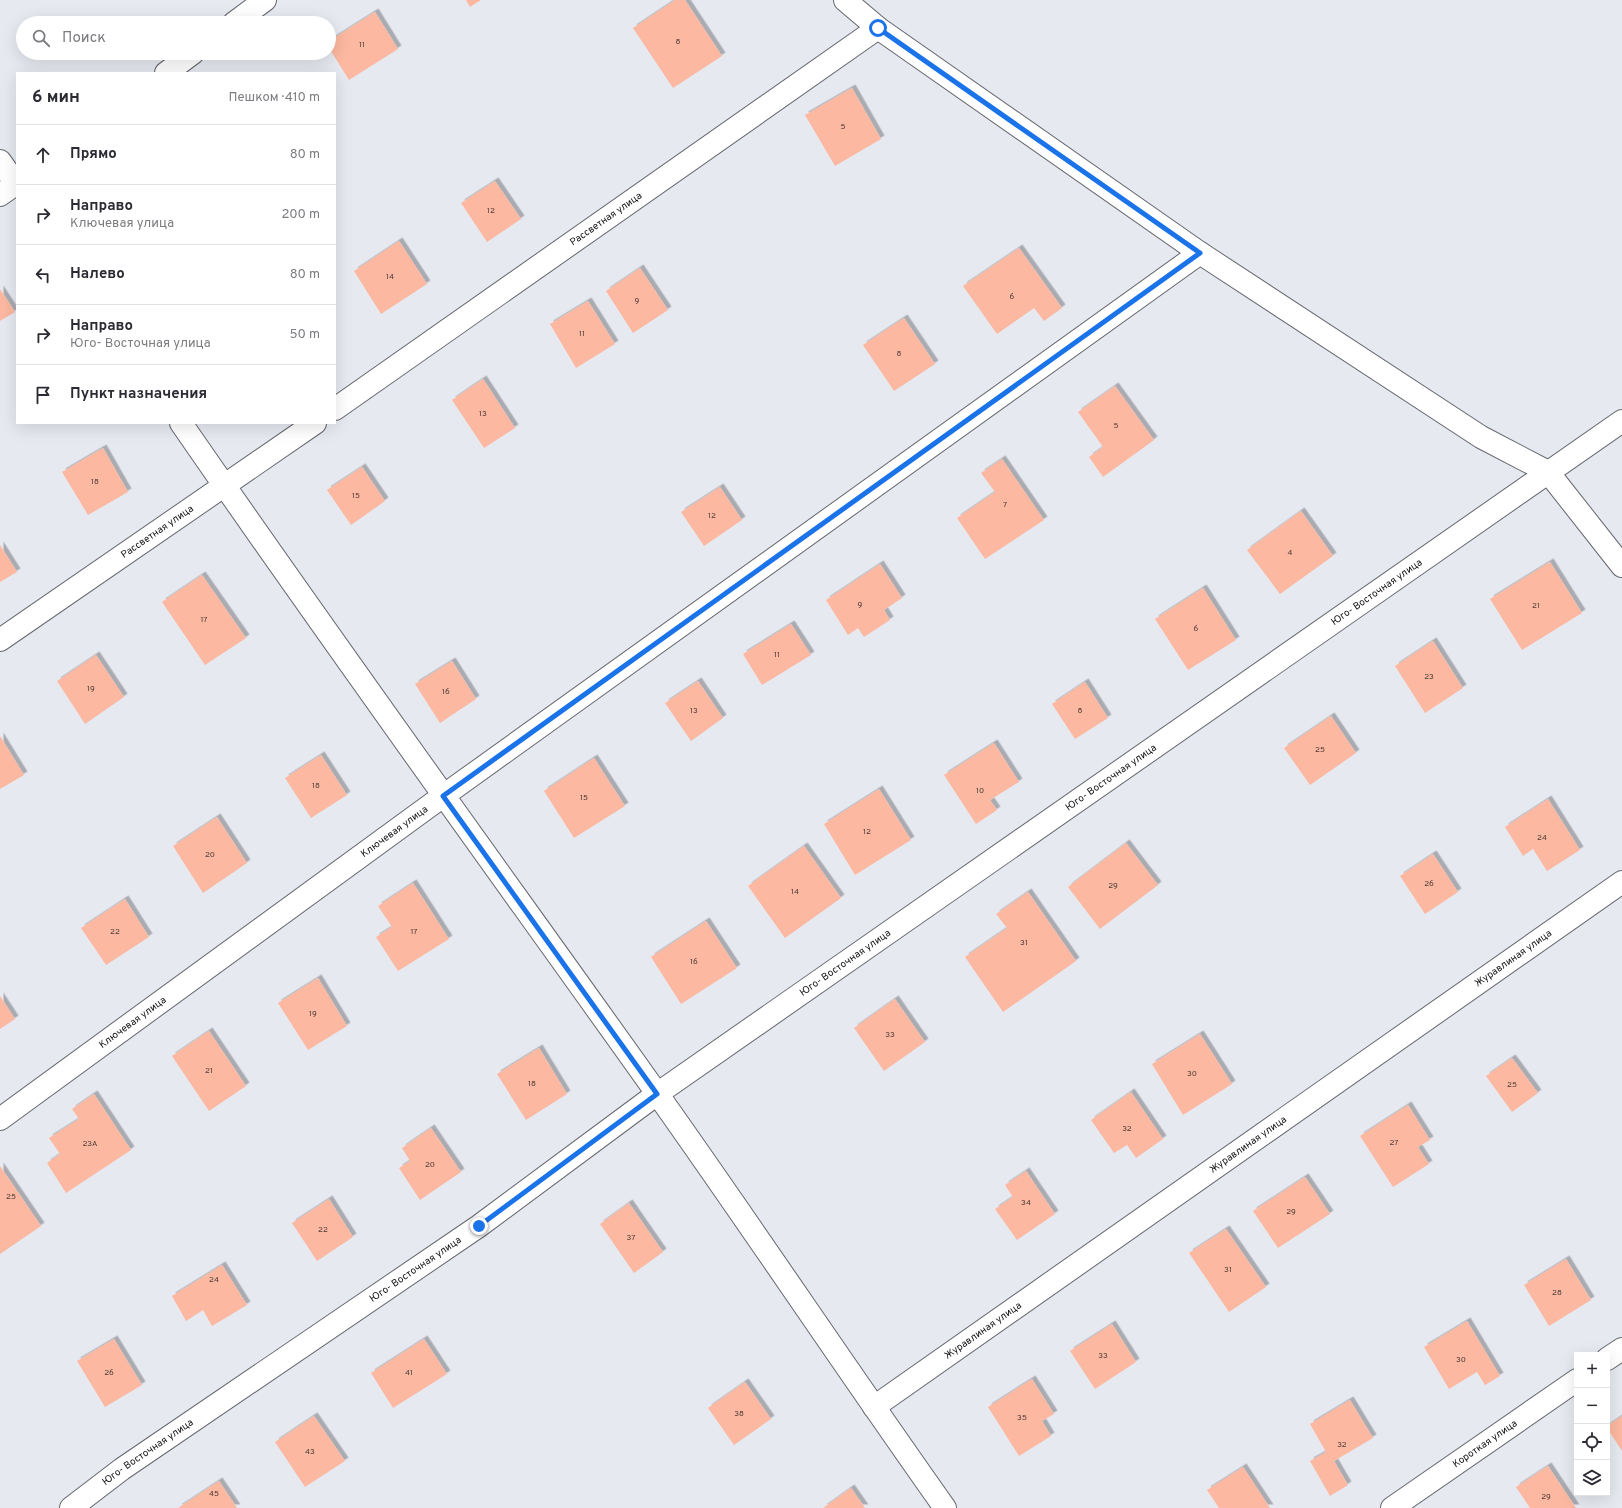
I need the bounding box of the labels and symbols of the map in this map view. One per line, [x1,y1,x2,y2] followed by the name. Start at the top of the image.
[869,19,887,37] route start
[676,37,681,47] house number: 8
[359,40,365,50] house number: 11
[841,122,846,132] house number: 5
[567,189,645,249] street label: Рассветная улица
[487,206,495,216] house number: 12
[386,272,394,282] house number: 14
[1010,292,1015,302] house number: 6
[635,296,640,306] house number: 9
[579,329,585,339] house number: 11
[897,349,902,359] house number: 8
[479,409,487,419] house number: 13
[1114,421,1119,431] house number: 5
[91,477,99,487] house number: 18
[352,491,360,501] house number: 15
[1003,500,1007,510] house number: 7
[118,502,196,561] street label: Рассветная улица
[708,511,716,521] house number: 12
[1288,548,1293,558] house number: 4
[1328,556,1425,628] street label: Юго- Восточная улица
[858,600,863,610] house number: 9
[1532,601,1540,611] house number: 21
[200,615,208,625] house number: 17
[1194,624,1199,634] house number: 6
[774,650,780,660] house number: 11
[1424,672,1434,682] house number: 23
[87,684,95,694] house number: 19
[442,687,450,697] house number: 16
[690,706,698,716] house number: 13
[1078,706,1083,716] house number: 8
[1063,741,1159,814] street label: Юго- Восточная улица
[1315,745,1325,755] house number: 25
[312,781,320,791] house number: 18
[976,786,984,796] house number: 10
[580,793,588,803] house number: 15
[358,803,431,860] street label: Ключевая улица
[863,827,871,837] house number: 12
[1537,833,1547,843] house number: 24
[205,850,215,860] house number: 20
[1424,879,1434,889] house number: 26
[1108,881,1118,891] house number: 29
[791,887,799,897] house number: 14
[797,926,893,999] street label: Юго- Восточная улица
[110,927,120,937] house number: 22
[410,927,418,937] house number: 17
[1472,927,1554,990] street label: Журавлиная улица
[1020,938,1028,948] house number: 31
[690,957,698,967] house number: 16
[96,994,169,1051] street label: Ключевая улица
[309,1009,317,1019] house number: 19
[885,1030,895,1040] house number: 33
[205,1066,213,1076] house number: 21
[1187,1069,1197,1079] house number: 30
[528,1079,536,1089] house number: 18
[1507,1080,1517,1090] house number: 25
[1207,1113,1289,1176] street label: Журавлиная улица
[1122,1124,1132,1134] house number: 32
[1390,1138,1399,1148] house number: 27
[82,1139,98,1149] house number: 23А
[425,1160,435,1170] house number: 20
[6,1192,16,1202] house number: 25
[1021,1198,1031,1208] house number: 34
[1286,1207,1296,1217] house number: 29
[470,1217,488,1235] route end
[318,1225,328,1235] house number: 22
[627,1233,635,1243] house number: 37
[367,1234,464,1305] street label: Юго- Восточная улица
[1224,1265,1232,1275] house number: 31
[209,1275,219,1285] house number: 24
[1552,1288,1562,1298] house number: 28
[942,1299,1024,1362] street label: Журавлиная улица
[1098,1351,1108,1361] house number: 33
[1456,1355,1466,1365] house number: 30
[104,1368,114,1378] house number: 26
[405,1368,413,1378] house number: 41
[734,1409,744,1419] house number: 38
[1017,1413,1027,1423] house number: 35
[99,1416,196,1488] street label: Юго- Восточная улица
[1450,1417,1520,1471] street label: Короткая улица
[1337,1440,1347,1450] house number: 32
[305,1447,315,1457] house number: 43
[209,1489,219,1499] house number: 45
[1541,1492,1551,1502] house number: 29

